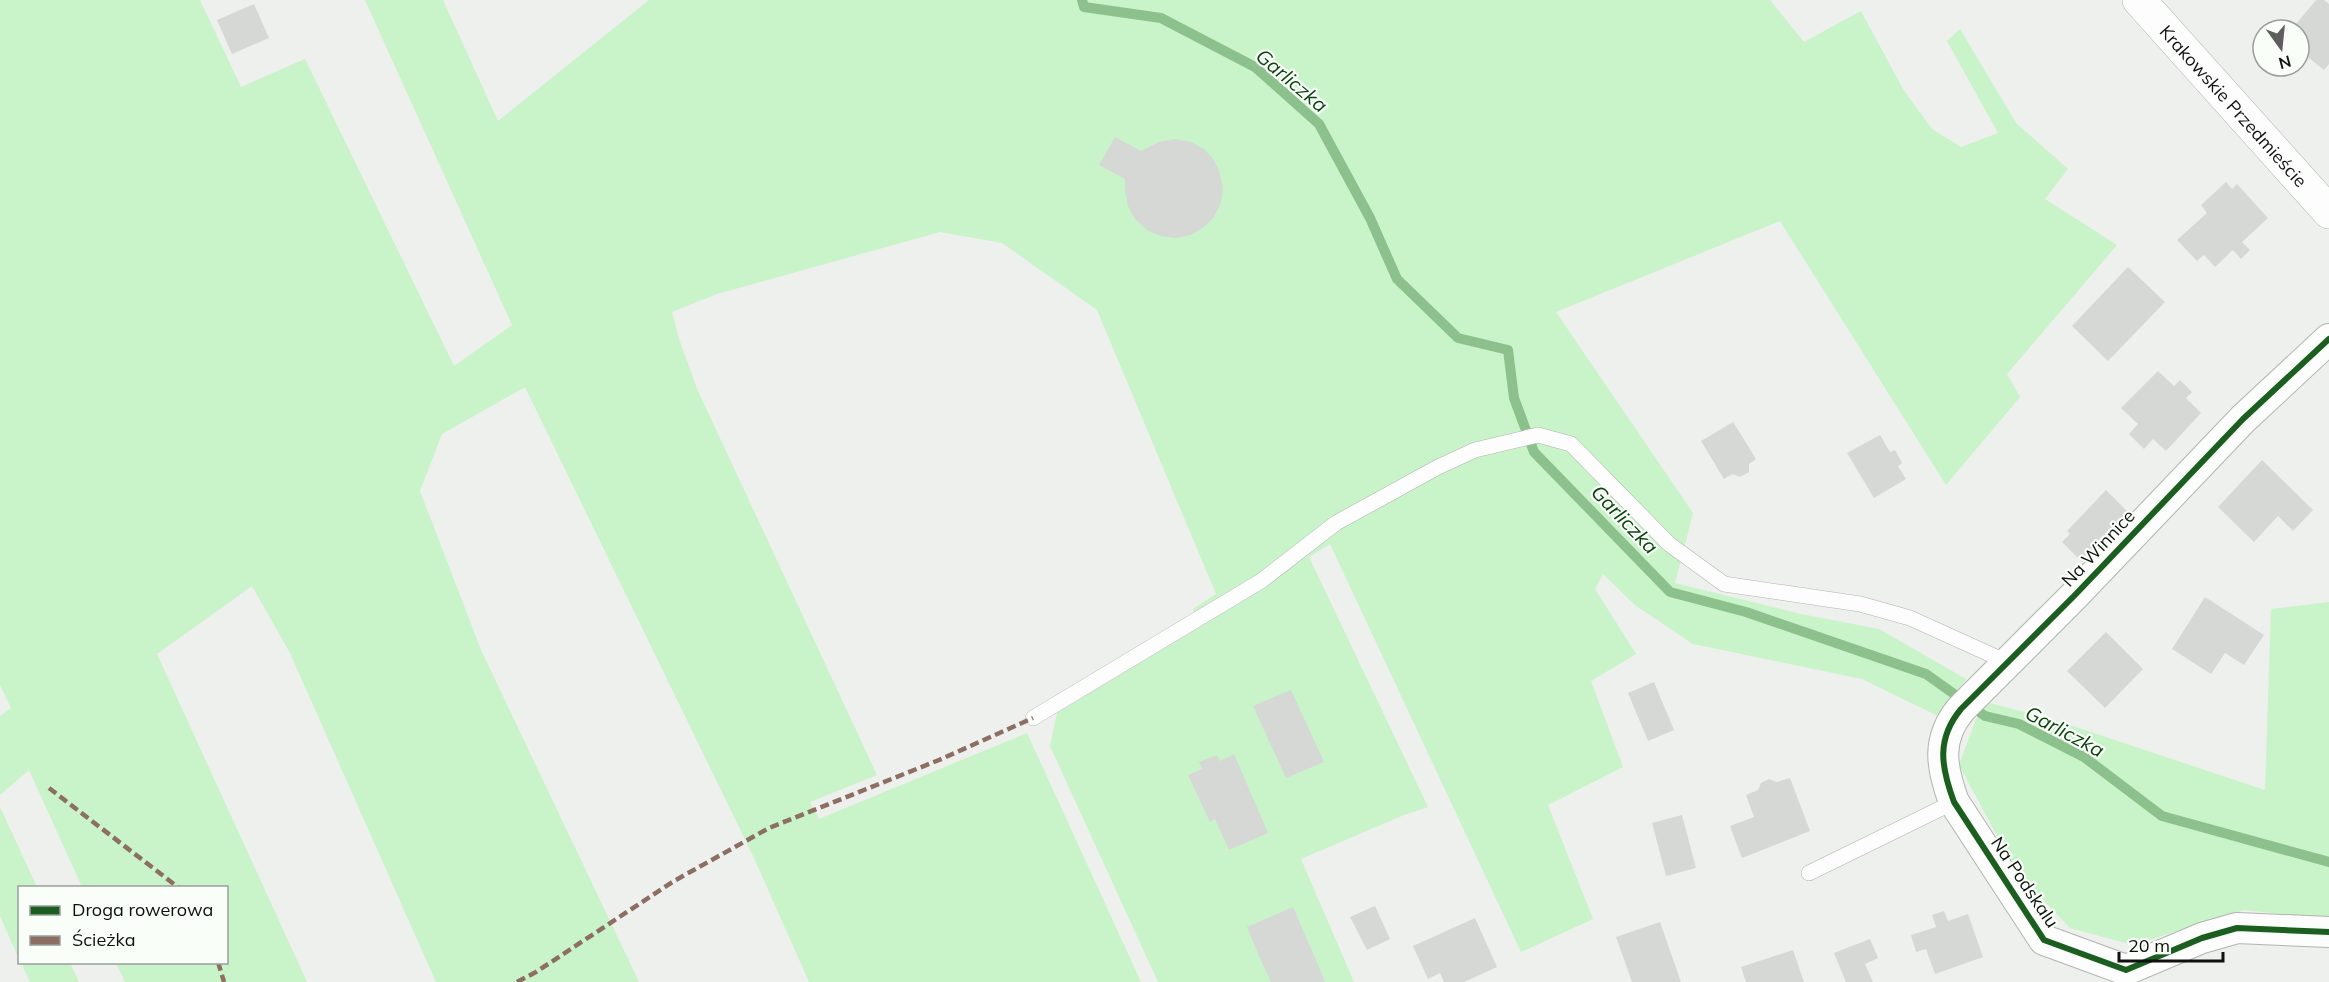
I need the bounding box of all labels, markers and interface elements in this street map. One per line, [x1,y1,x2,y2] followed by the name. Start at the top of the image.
[2251,18,2311,78] north arrow
[2155,20,2312,192] street label: Krakowskie Przedmieście
[1251,43,1333,117] water label: Garliczka
[2276,51,2293,74] text: N
[1586,479,1664,559] water label: Garliczka
[2056,505,2140,591] street label: Na Winnice
[2021,700,2109,762] water label: Garliczka
[1986,832,2064,932] street label: Na Podskalu
[18,886,228,964] legend
[72,898,213,921] text: Droga rowerowa
[2119,925,2222,963] scale bar
[72,928,135,951] text: Ścieżka
[2128,934,2170,957] text: 20 m

